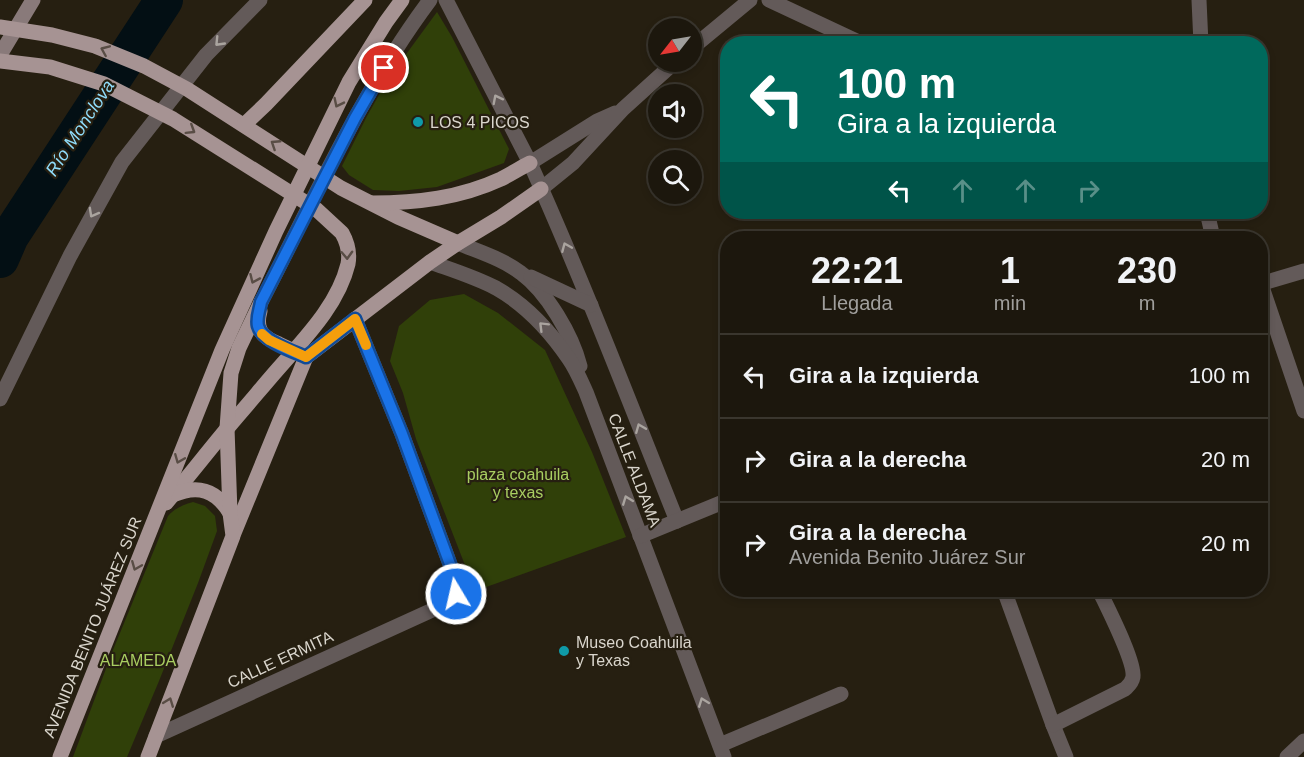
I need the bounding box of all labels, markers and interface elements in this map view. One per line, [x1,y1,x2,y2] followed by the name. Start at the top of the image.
[648,18,702,72] north arrow
[648,18,702,204] map controls
[216,34,227,45] one-way arrow
[358,42,409,93] pin
[100,45,111,57] one-way arrow
[367,51,400,84] icon: arrive
[738,60,816,138] icon: left
[837,60,956,107] text: 100 m
[42,76,118,180] water label: Río Monclova
[648,84,702,138] button: sound
[493,95,504,105] one-way arrow
[334,97,346,108] one-way arrow
[837,109,1056,139] text: Gira a la izquierda
[430,114,530,131] place label: LOS 4 PICOS
[411,115,425,129] marker: LOS 4 PICOS
[184,123,195,134] one-way arrow
[270,141,281,152] one-way arrow
[648,150,702,204] button: search
[883,174,916,207] icon: left
[946,174,979,207] icon: ahead
[1009,174,1042,207] icon: ahead
[1072,174,1105,207] icon: right
[89,207,101,217] one-way arrow
[561,243,573,254] one-way arrow
[341,250,354,259] one-way arrow
[811,250,903,291] text: 22:21
[1000,250,1020,291] text: 1
[1117,250,1177,291] text: 230
[249,272,261,283] one-way arrow
[821,292,893,314] text: Llegada
[994,292,1026,314] text: min
[1139,292,1155,314] text: m
[540,323,551,334] one-way arrow
[738,360,771,393] icon: left
[789,363,979,388] text: Gira a la izquierda
[1189,363,1250,388] text: 100 m
[605,411,664,530] street label: CALLE ALDAMA
[635,423,647,434] one-way arrow
[738,444,771,477] icon: right
[789,447,966,472] text: Gira a la derecha
[1201,447,1250,472] text: 20 m
[174,452,186,463] one-way arrow
[467,466,569,501] park label: plaza coahuila y texas
[622,496,634,507] one-way arrow
[39,514,145,740] street label: AVENIDA BENITO JUÁREZ SUR
[789,520,966,545] text: Gira a la derecha
[738,528,771,561] icon: right
[1201,531,1250,556] text: 20 m
[789,546,1025,568] text: Avenida Benito Juárez Sur
[131,560,143,571] one-way arrow
[424,562,488,626] position arrow
[225,627,336,691] street label: CALLE ERMITA
[576,634,692,669] place label: Museo Coahuila y Texas
[557,644,571,658] marker: Museo Coahuila y Texas
[100,652,177,669] park label: ALAMEDA
[162,698,174,709] one-way arrow
[698,698,711,708] one-way arrow

